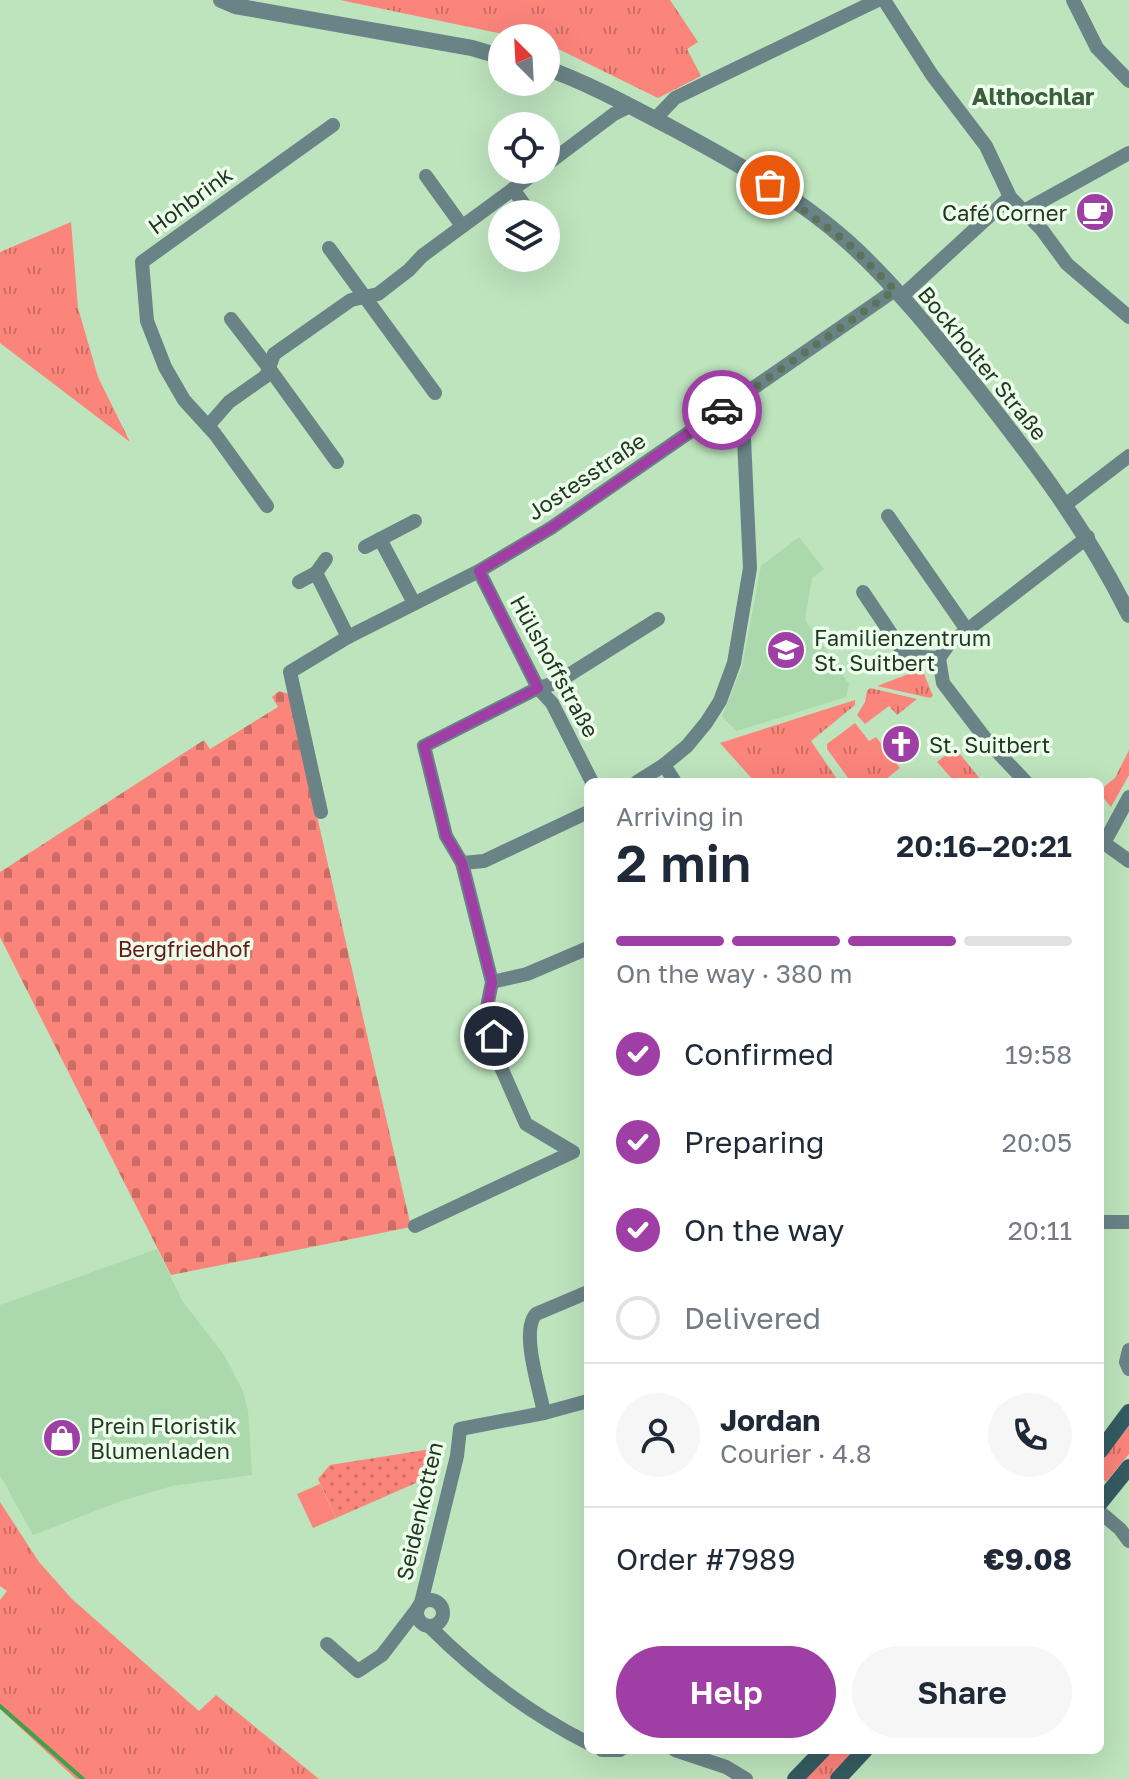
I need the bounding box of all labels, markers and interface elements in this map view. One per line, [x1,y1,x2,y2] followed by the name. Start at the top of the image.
[488,24,560,96] north arrow
[488,24,560,272] map controls
[972,81,1094,110] district label: Althochlar
[488,112,560,184] button: locate
[736,151,804,219] pin
[143,160,237,240] street label: Hohbrink
[748,163,792,207] icon: bag
[1074,191,1116,233] cafe icon: Café Corner
[942,199,1067,226] place label: Café Corner
[488,200,560,272] button: layers
[913,281,1053,445] street label: Bockholter Straße
[682,370,762,450] courier
[700,388,744,432] icon: car
[522,426,650,526] street label: Jostesstraße
[505,590,605,742] street label: Hülshoffstraße
[814,624,991,676] place label: Familienzentrum St. Suitbert
[765,629,807,671] school or university icon: Familienzentrum St. Suitbert
[880,723,922,765] church icon: St. Suitbert
[929,731,1050,758] place label: St. Suitbert
[616,801,744,832] text: Arriving in
[896,828,1072,864] text: 20:16–20:21
[616,831,751,893] text: 2 min
[118,935,250,962] park label: Bergfriedhof
[616,958,852,989] text: On the way · 380 m
[460,1002,528,1070] pin
[472,1014,516,1058] icon: home
[616,1032,660,1076] icon: check
[684,1036,834,1072] text: Confirmed
[1005,1039,1072,1070] text: 19:58
[616,1120,660,1164] icon: check
[684,1124,825,1160] text: Preparing
[1002,1127,1072,1158] text: 20:05
[616,1208,660,1252] icon: check
[684,1212,844,1248] text: On the way
[1008,1215,1072,1246] text: 20:11
[684,1300,821,1336] text: Delivered
[616,1393,700,1477] button: person
[988,1393,1072,1477] button: phone
[720,1402,820,1438] text: Jordan
[90,1412,237,1464] place label: Prein Floristik Blumenladen
[41,1417,83,1459] shop icon: Prein Floristik Blumenladen
[720,1438,872,1469] text: Courier · 4.8
[390,1439,448,1583] street label: Seidenkotten
[616,1541,796,1577] text: Order #7989
[984,1541,1072,1577] text: €9.08
[616,1646,836,1738] button: Help
[852,1646,1072,1738] button: Share

